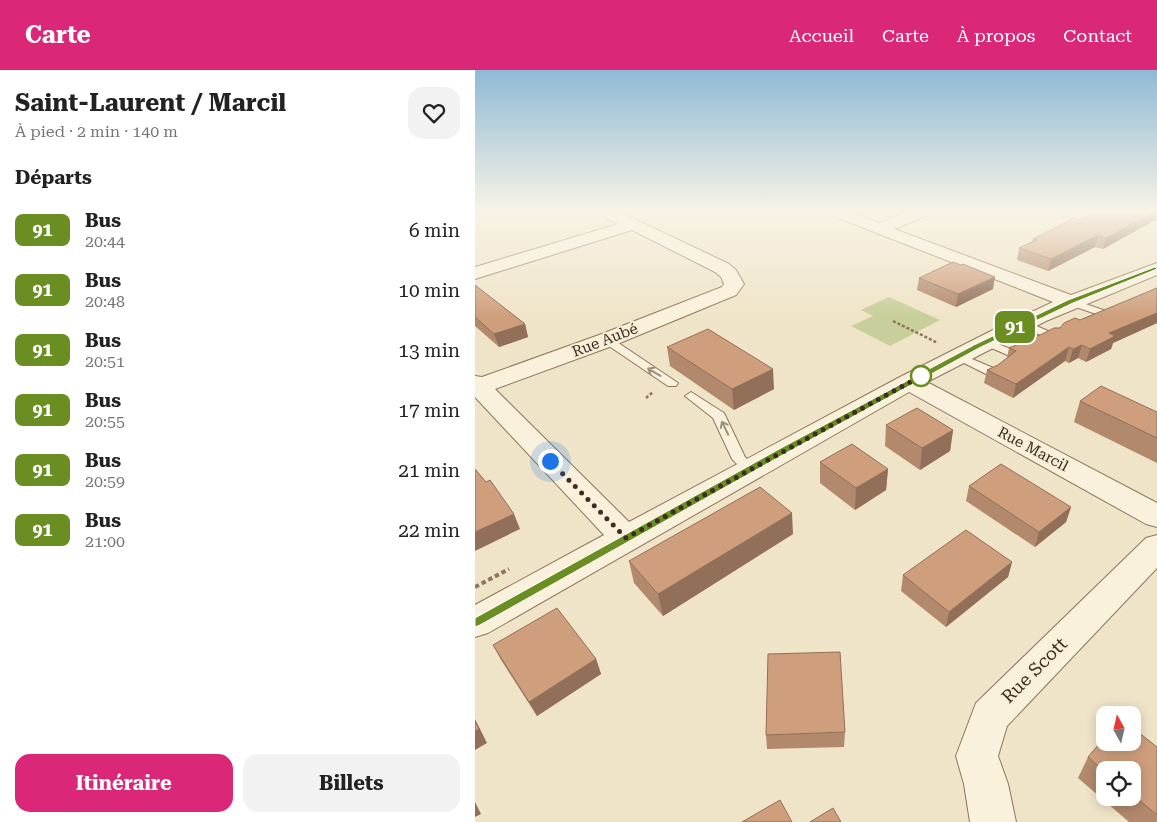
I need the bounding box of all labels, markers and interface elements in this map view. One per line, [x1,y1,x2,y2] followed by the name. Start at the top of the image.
[25,21,91,49] text: Carte
[789,25,854,46] text: Accueil
[882,25,929,46] text: Carte
[957,25,1035,46] text: À propos
[1063,25,1132,46] text: Contact
[408,87,460,139] button: heart
[15,89,286,117] text: Saint-Laurent / Marcil
[15,122,178,141] text: À pied · 2 min · 140 m
[15,166,92,189] text: Départs
[85,209,121,232] text: Bus
[32,219,53,240] text: 91
[409,219,460,242] text: 6 min
[85,232,125,251] text: 20:44
[85,269,121,292] text: Bus
[32,279,53,300] text: 91
[398,279,460,302] text: 10 min
[85,292,125,311] text: 20:48
[993,311,1037,343] line badge: 91
[1005,316,1025,337] text: 91
[570,319,640,361] street label: Rue Aubé
[85,329,121,352] text: Bus
[32,339,53,360] text: 91
[398,339,460,362] text: 13 min
[85,352,125,371] text: 20:51
[910,365,932,387] unlabelled marker
[648,366,662,376] one-way arrow
[85,389,121,412] text: Bus
[32,399,53,420] text: 91
[398,399,460,422] text: 17 min
[85,412,125,431] text: 20:55
[720,421,730,436] one-way arrow
[995,423,1072,475] street label: Rue Marcil
[85,449,121,472] text: Bus
[538,449,563,474] your location
[32,459,53,480] text: 91
[398,459,460,482] text: 21 min
[85,472,125,491] text: 20:59
[85,509,121,532] text: Bus
[32,519,53,540] text: 91
[398,519,460,542] text: 22 min
[85,532,125,551] text: 21:00
[997,633,1071,707] street label: Rue Scott
[1096,706,1141,751] north arrow
[1096,706,1141,806] map controls
[15,754,233,812] button: Itinéraire
[243,754,460,812] button: Billets
[1096,761,1141,806] button: locate

